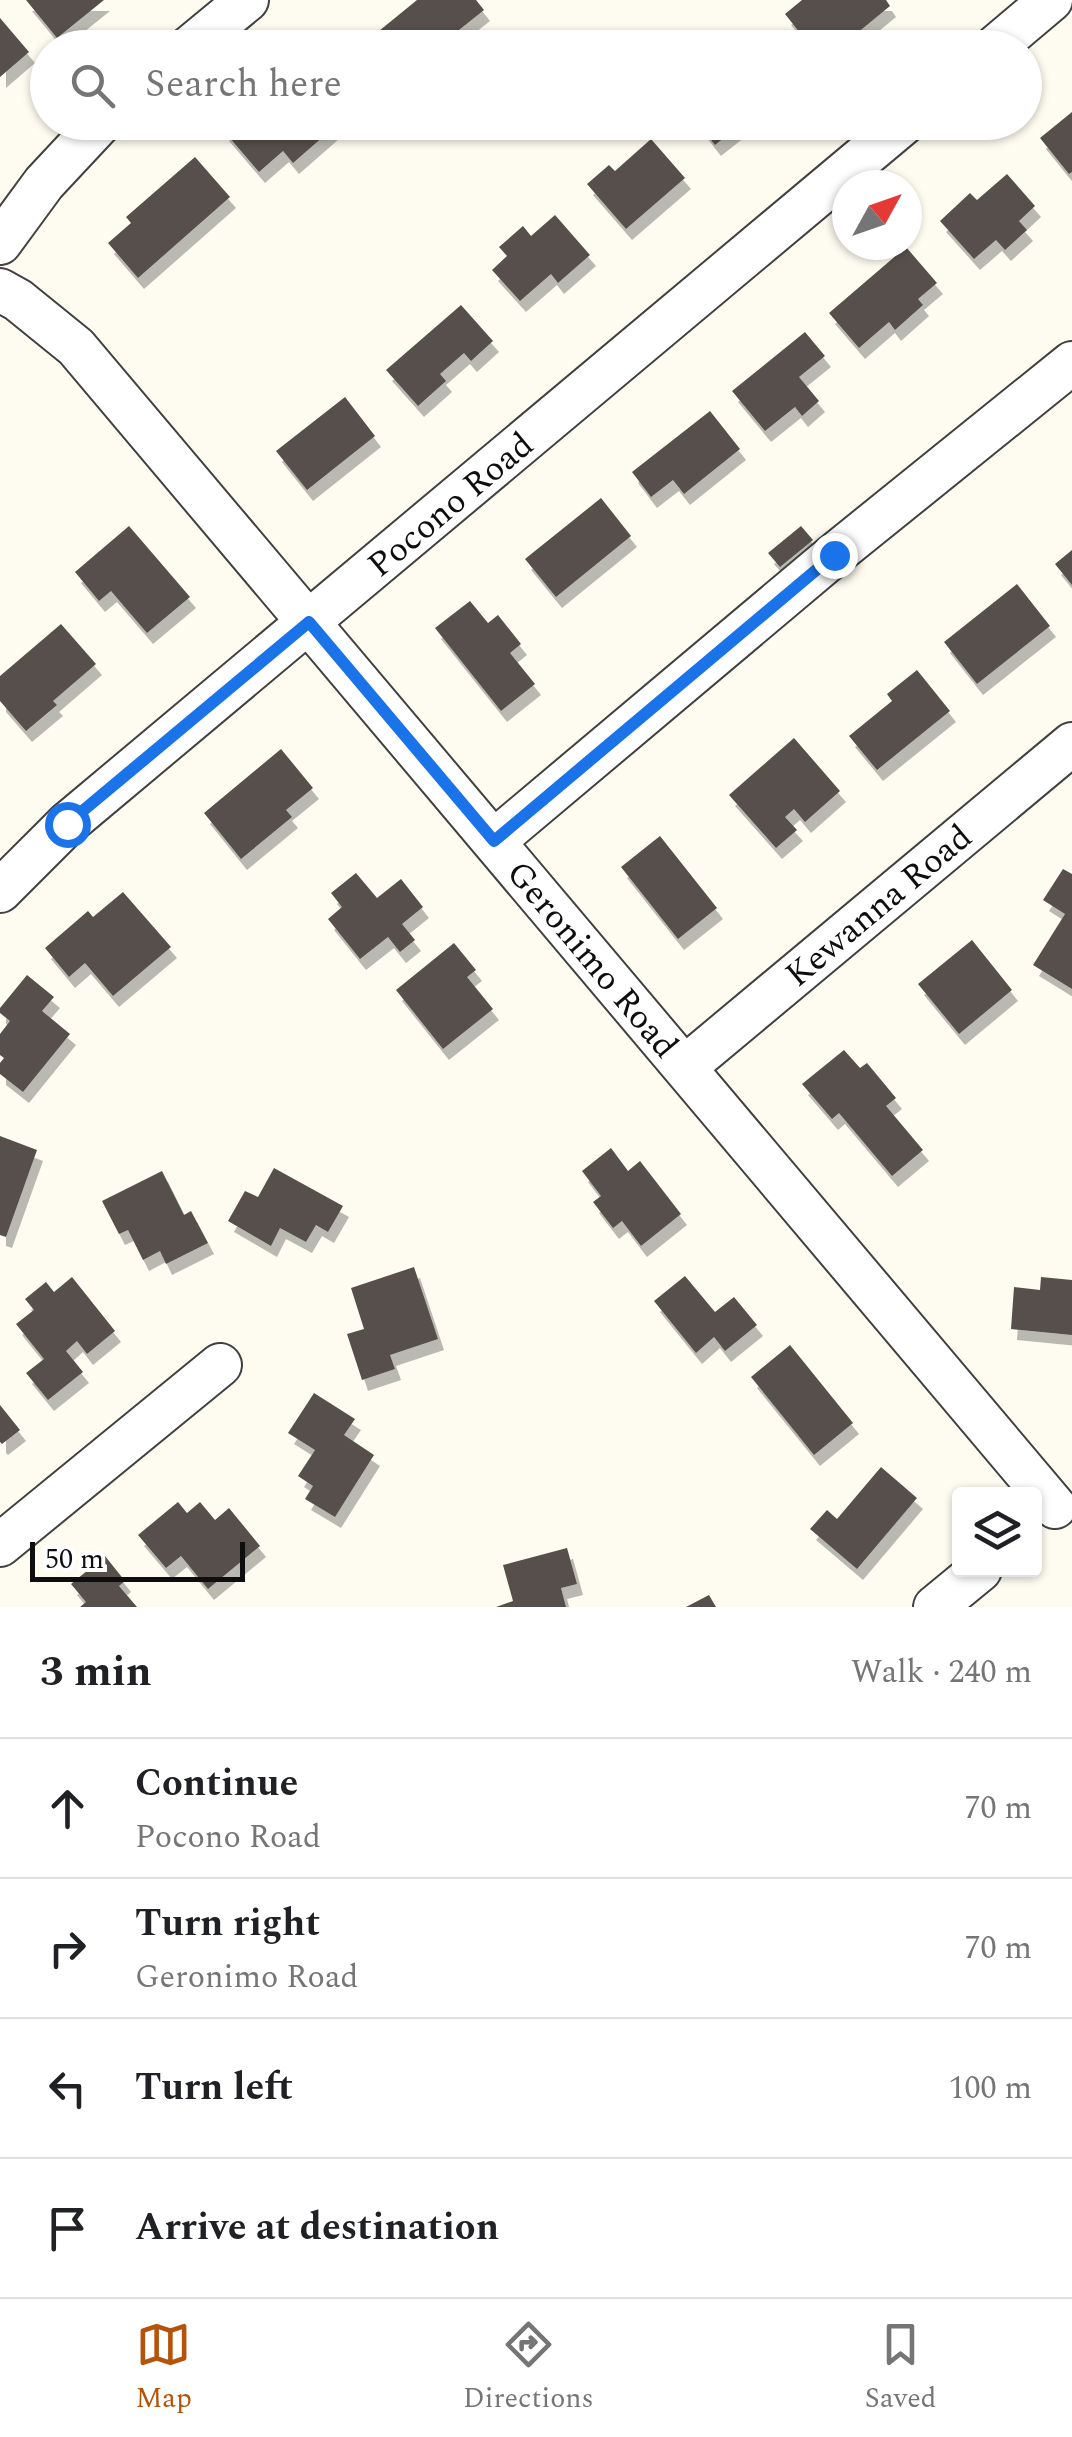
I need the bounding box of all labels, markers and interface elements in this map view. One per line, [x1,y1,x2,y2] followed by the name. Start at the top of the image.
[30,30,1042,140] search box
[145,56,342,114] text: Search here
[65,58,120,113] icon: search
[832,170,922,260] north arrow
[356,420,546,591] street label: Pocono Road
[812,533,858,579] route end
[45,802,91,848] route start
[774,812,984,1000] street label: Kewanna Road
[493,849,691,1071] street label: Geronimo Road
[952,1487,1042,1577] map controls
[952,1487,1042,1577] button: layers
[30,1537,245,1582] scale bar
[45,1538,104,1581] text: 50 m
[40,1641,152,1704] text: 3 min
[851,1648,1032,1697] text: Walk · 240 m
[135,1755,298,1813] text: Continue
[40,1781,95,1836] icon: ahead
[964,1784,1032,1833] text: 70 m
[135,1813,321,1862] text: Pocono Road
[135,1895,320,1953] text: Turn right
[40,1921,95,1976] icon: right
[964,1924,1032,1973] text: 70 m
[135,1953,358,2002] text: Geronimo Road
[135,2059,293,2117] text: Turn left
[40,2061,95,2116] icon: left
[948,2064,1032,2113] text: 100 m
[135,2199,499,2257] text: Arrive at destination
[40,2201,95,2256] icon: arrive
[136,2317,192,2420] tab: Map
[463,2317,594,2420] tab: Directions
[865,2317,936,2420] tab: Saved

